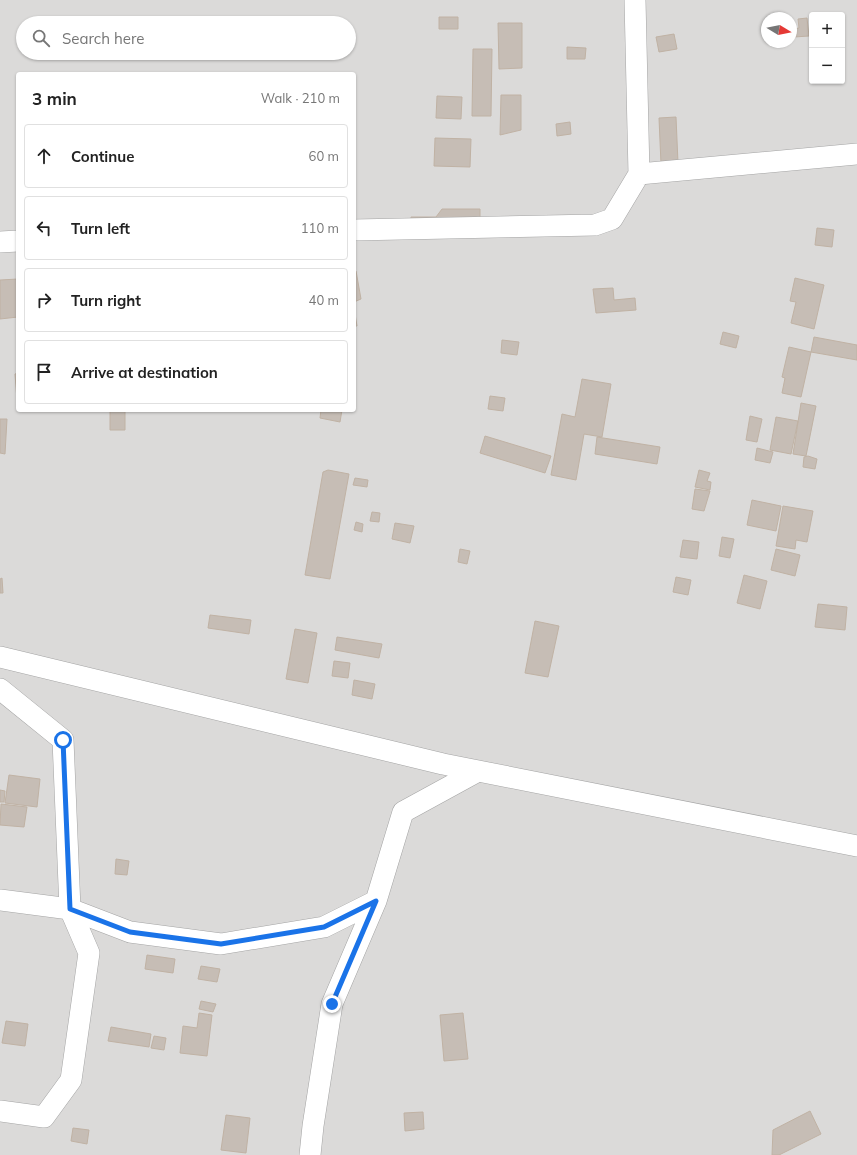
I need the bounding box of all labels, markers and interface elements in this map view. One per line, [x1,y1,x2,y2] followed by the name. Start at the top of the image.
[761,12,797,48] north arrow
[809,12,845,84] map controls
[809,12,845,48] button: +
[16,16,356,60] search box
[30,27,52,49] icon: search
[62,29,144,48] text: Search here
[809,48,845,84] button: −
[32,88,77,109] text: 3 min
[261,90,340,106] text: Walk · 210 m
[33,145,55,167] icon: ahead
[71,147,134,166] text: Continue
[309,148,339,164] text: 60 m
[33,217,55,239] icon: left
[71,219,130,238] text: Turn left
[301,220,339,236] text: 110 m
[33,289,55,311] icon: right
[71,291,141,310] text: Turn right
[309,292,339,308] text: 40 m
[33,361,55,383] icon: arrive
[71,363,218,382] text: Arrive at destination
[54,731,72,749] route start
[323,995,341,1013] route end

